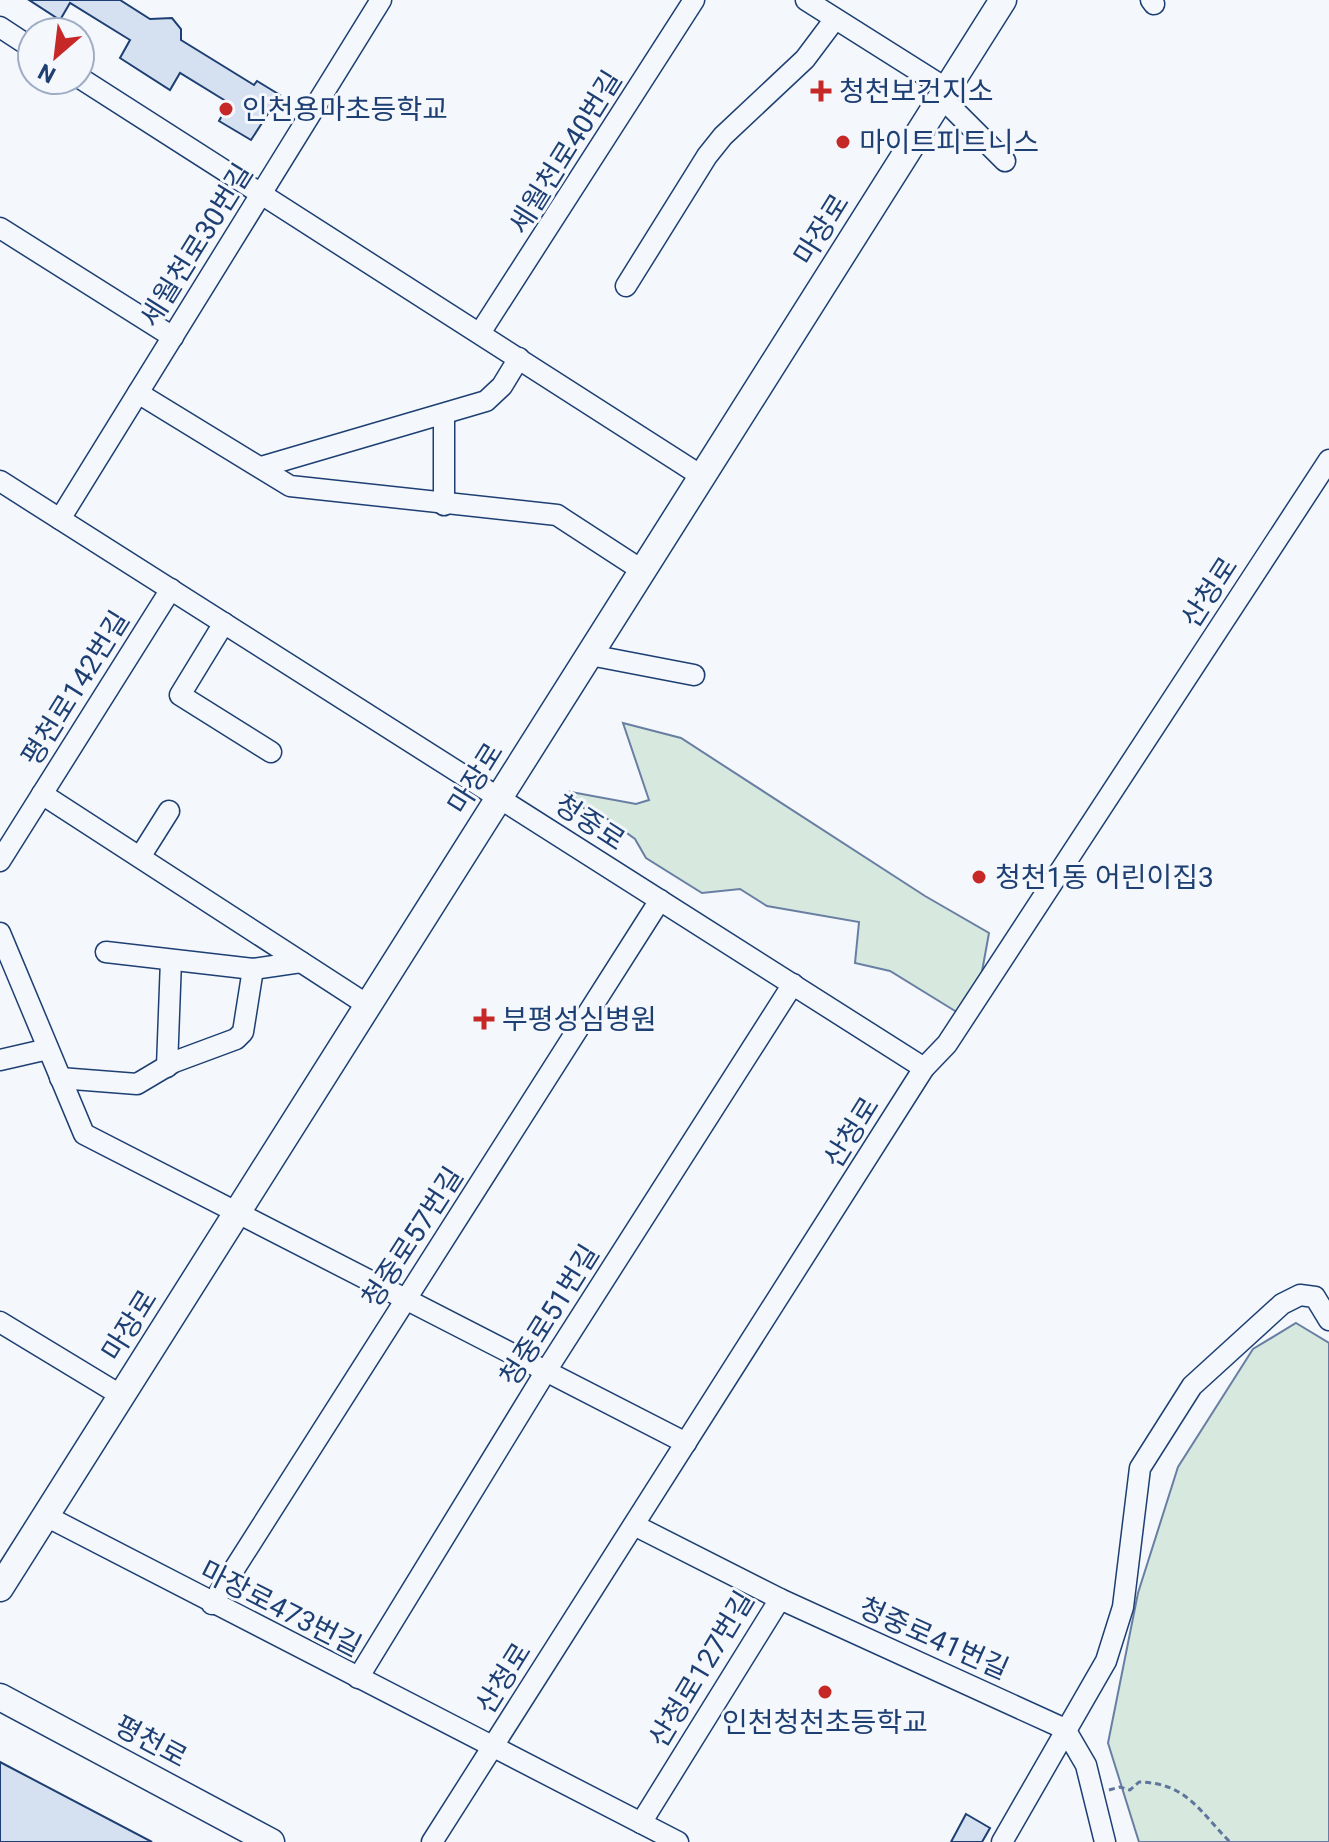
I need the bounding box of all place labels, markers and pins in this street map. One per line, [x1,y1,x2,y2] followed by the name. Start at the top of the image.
[839,75,994,108] place label: 청천보건지소
[810,80,832,102] marker: 청천보건지소
[242,93,448,126] place label: 인천용마초등학교
[217,100,235,118] marker: 인천용마초등학교
[859,126,1039,159] place label: 마이트피트니스
[834,133,852,151] marker: 마이트피트니스
[995,861,1214,894] place label: 청천1동 어린이집3
[970,868,988,886] marker: 청천1동 어린이집3
[502,1003,657,1036] place label: 부평성심병원
[473,1008,495,1030] marker: 부평성심병원
[816,1683,834,1701] marker: 인천청천초등학교
[722,1706,928,1739] place label: 인천청천초등학교

